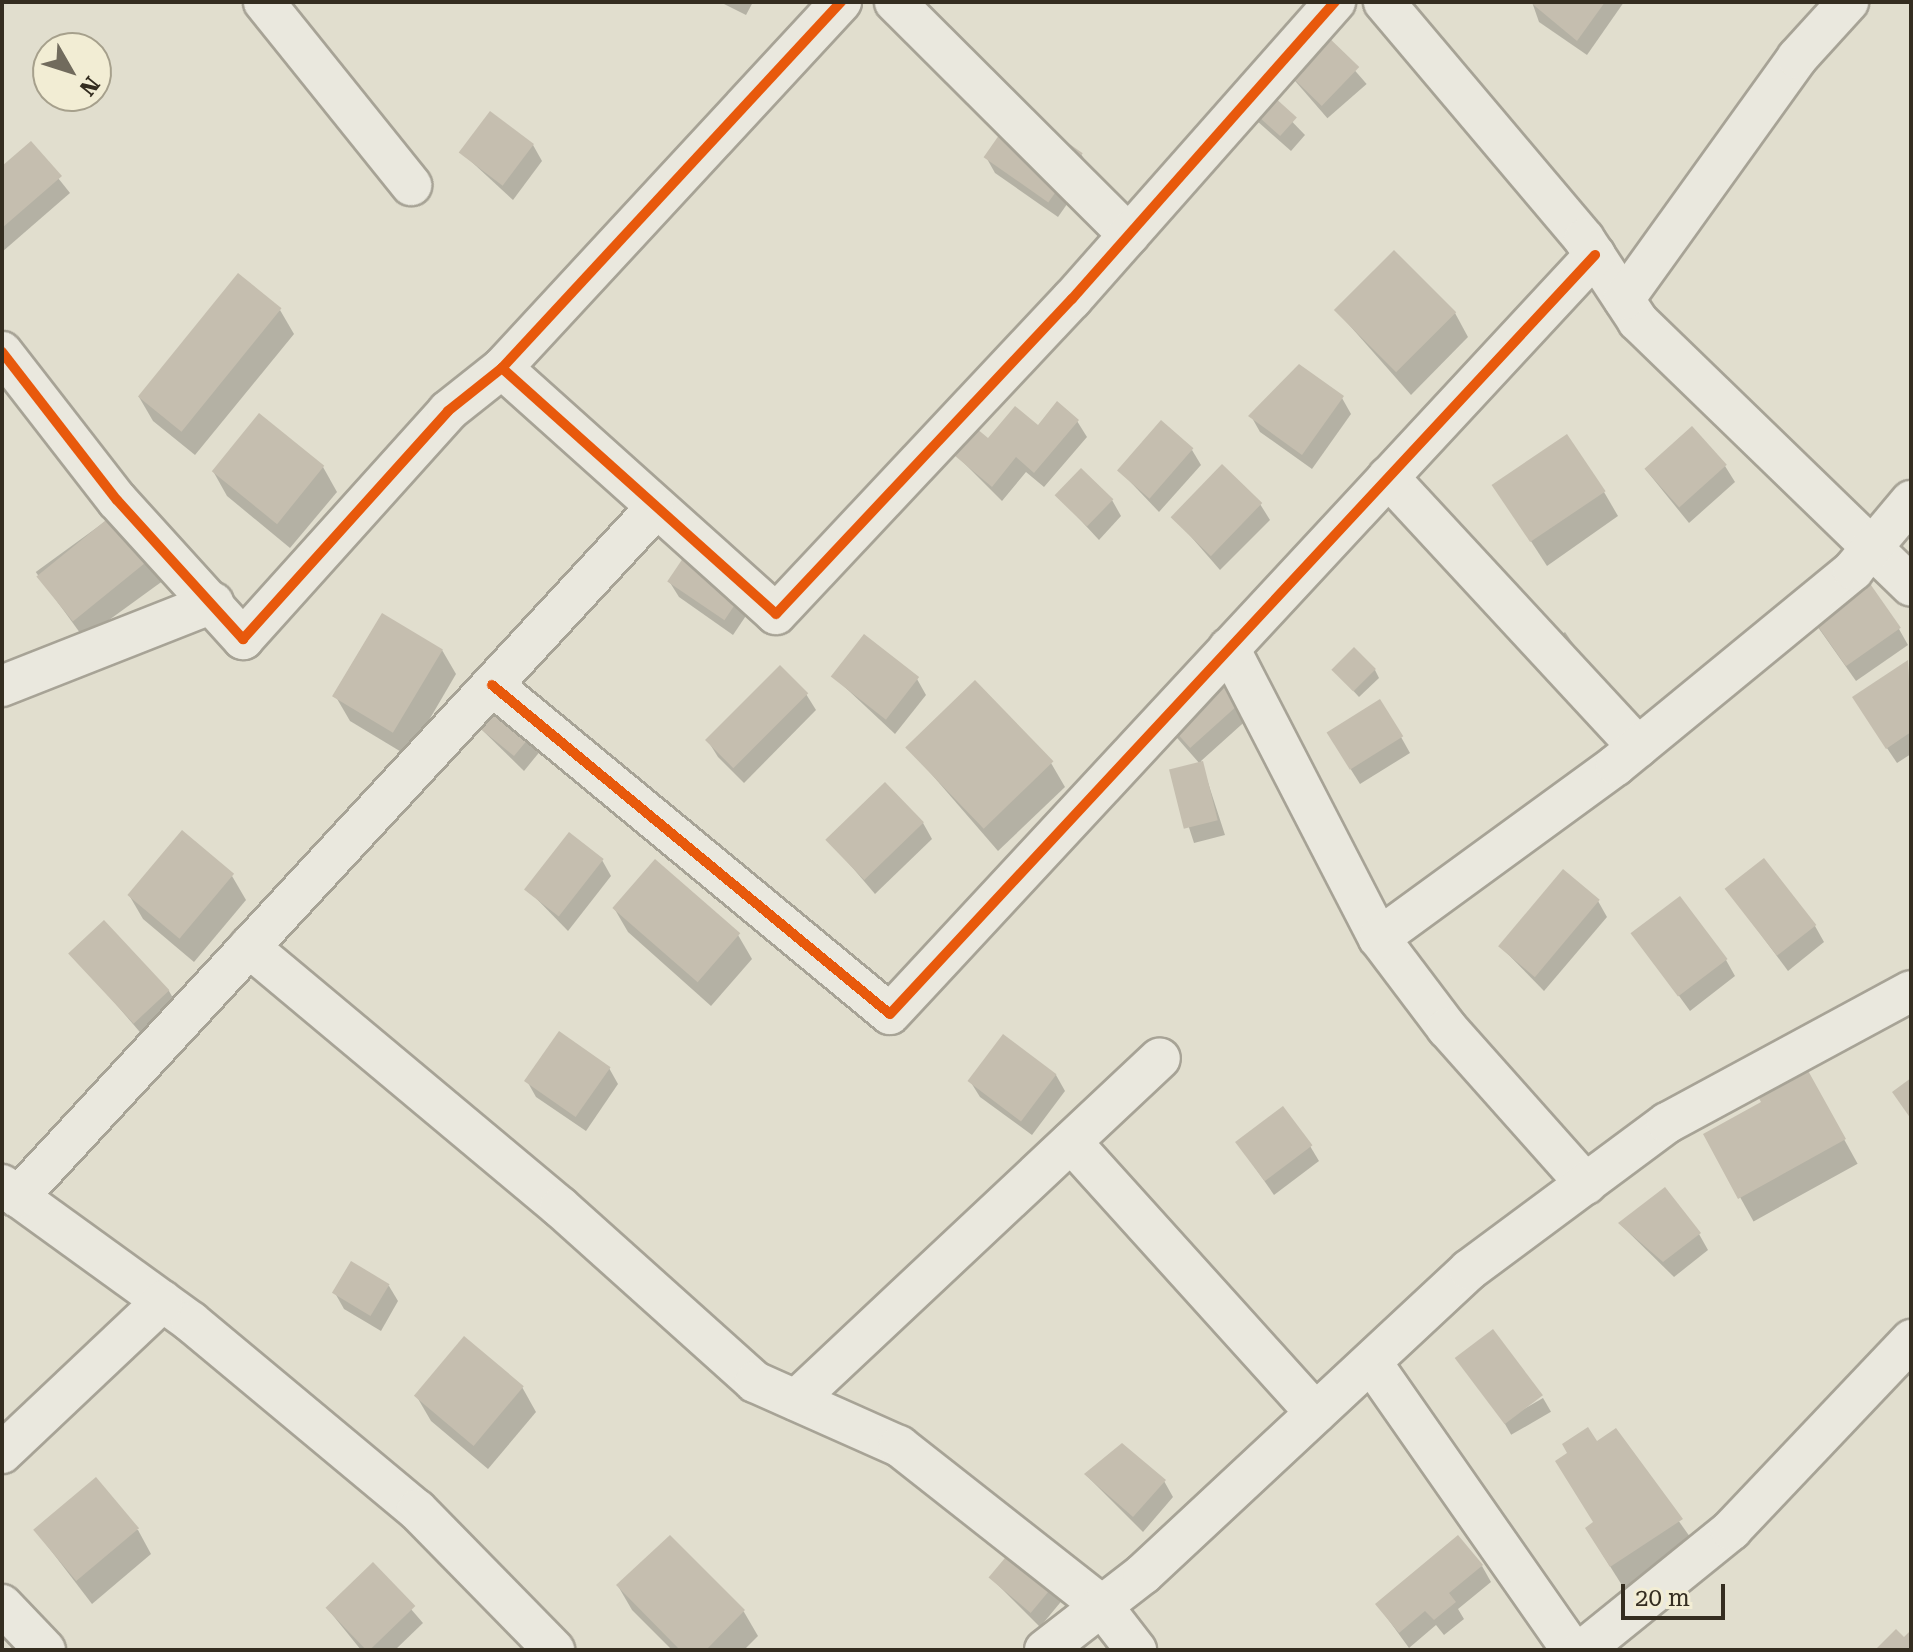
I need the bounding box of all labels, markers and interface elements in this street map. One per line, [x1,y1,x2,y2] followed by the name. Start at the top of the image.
[32,32,112,112] north arrow
[74,72,105,101] text: N
[1625,1568,1729,1618] scale bar
[1635,1584,1690,1612] text: 20 m

